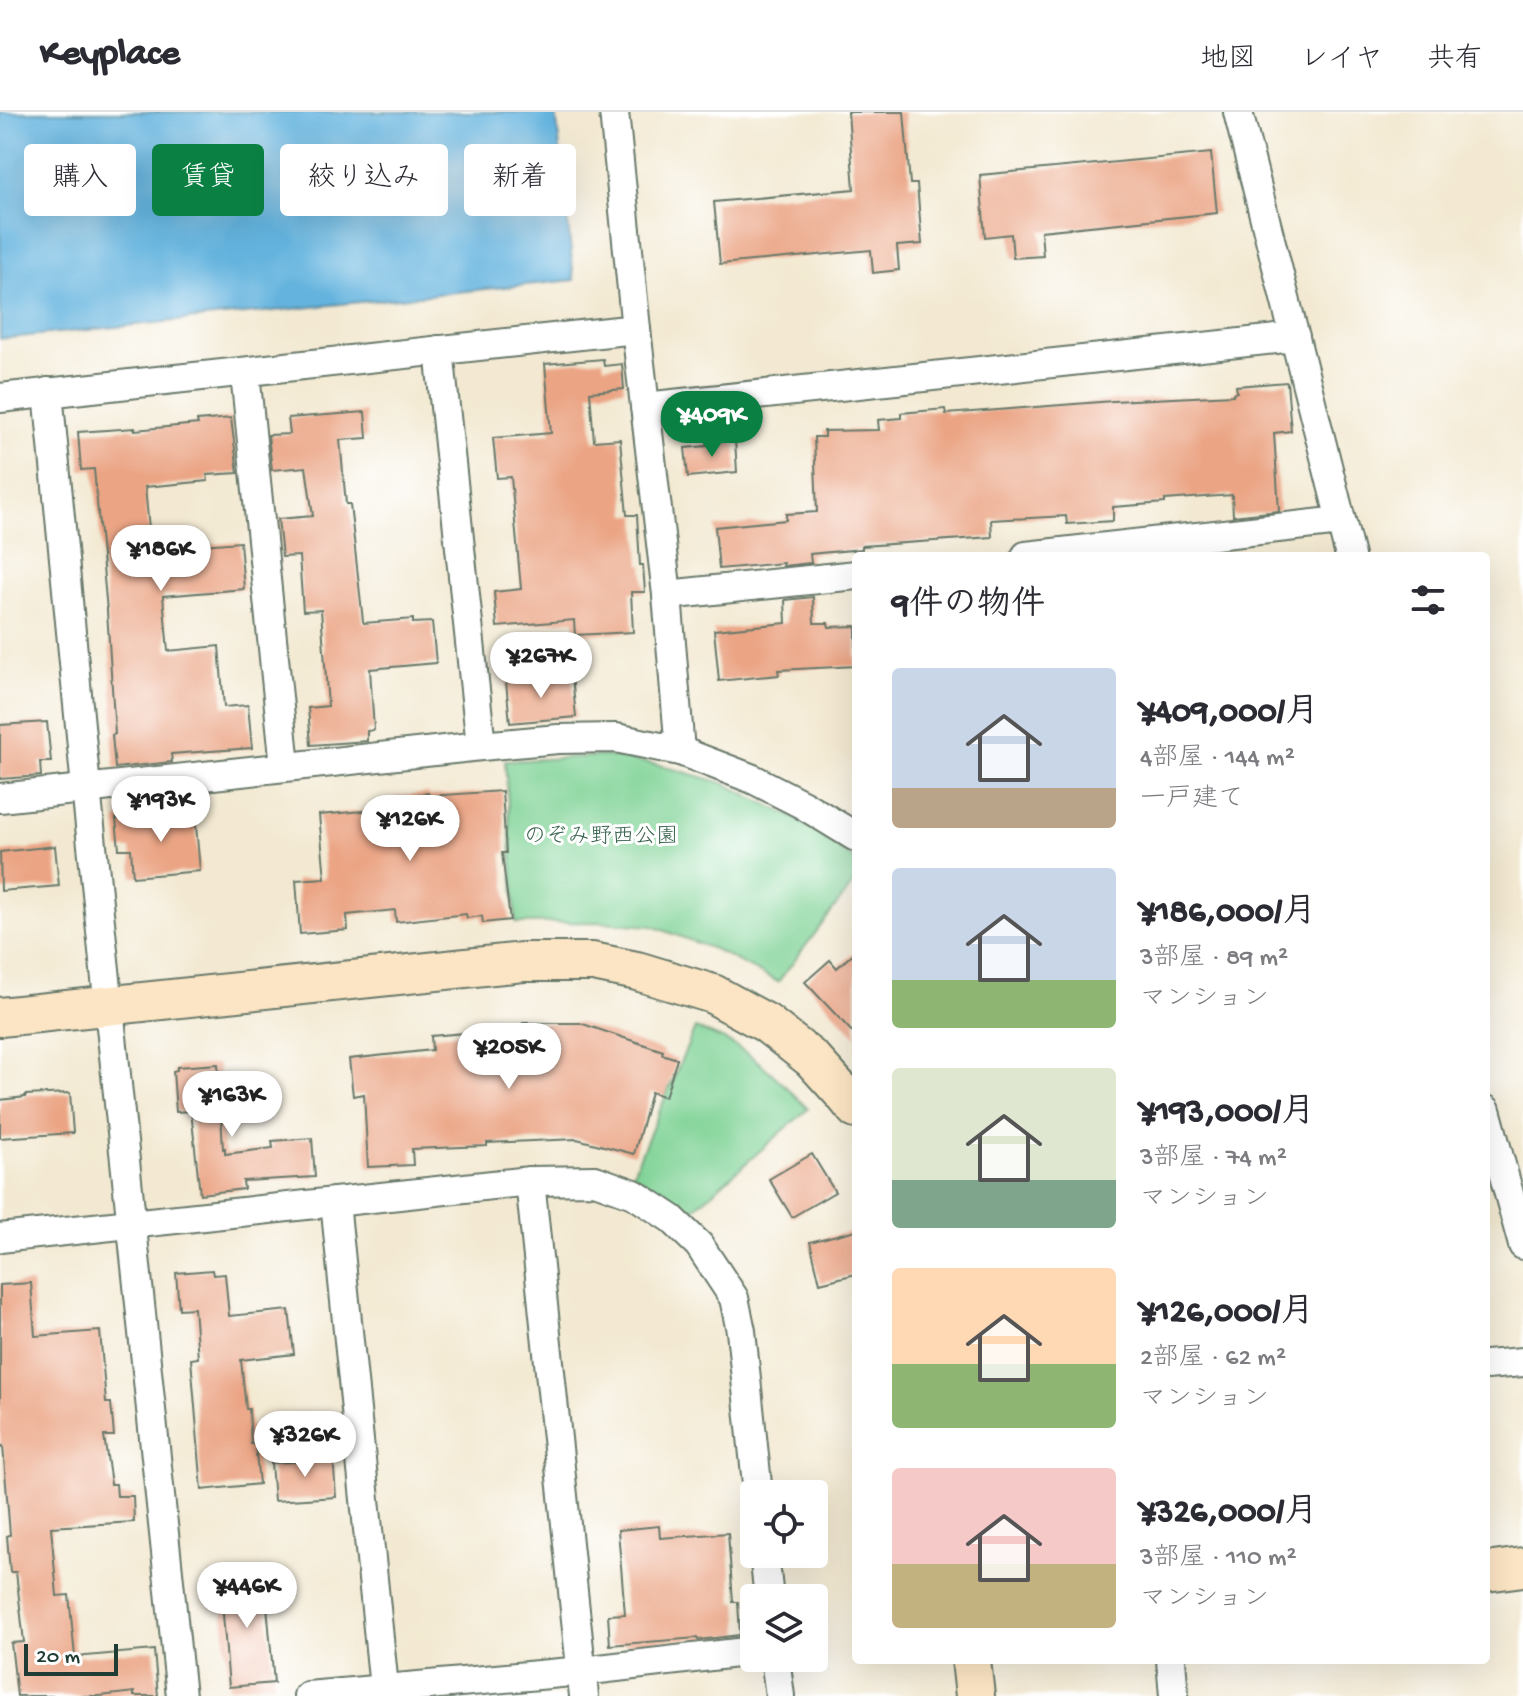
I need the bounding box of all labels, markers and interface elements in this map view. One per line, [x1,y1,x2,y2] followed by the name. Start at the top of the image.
[40,33,180,77] text: Keyplace
[1200,44,1256,77] text: 地図
[1300,44,1383,77] text: レイヤ
[1427,44,1483,77] text: 共有
[24,144,136,216] chip: 購入
[152,144,264,216] chip: 賃貸
[280,144,448,216] chip: 絞り込み
[464,144,576,216] chip: 新着
[656,391,768,459] pin: ¥409K
[679,401,745,432] text: ¥409K
[105,525,217,593] pin: ¥186K
[129,535,193,566] text: ¥186K
[1406,578,1450,622] icon: filters
[892,587,1045,627] text: 9件の物件
[485,632,597,700] pin: ¥267K
[508,642,574,673] text: ¥267K
[1140,694,1319,734] text: ¥409,000/月
[956,700,1052,796] icon: home
[1140,744,1295,775] text: 4部屋 · 144 m²
[105,776,217,844] pin: ¥193K
[1140,785,1244,816] text: 一戸建て
[129,786,193,817] text: ¥193K
[354,795,466,863] pin: ¥126K
[379,805,441,836] text: ¥126K
[524,825,678,851] park label: のぞみ野西公園
[1140,894,1316,934] text: ¥186,000/月
[956,900,1052,996] icon: home
[1140,944,1288,975] text: 3部屋 · 89 m²
[1140,985,1269,1016] text: マンション
[453,1023,565,1091] pin: ¥205K
[475,1033,543,1064] text: ¥205K
[176,1071,288,1139] pin: ¥163K
[200,1081,264,1112] text: ¥163K
[1140,1094,1315,1134] text: ¥193,000/月
[956,1100,1052,1196] icon: home
[1140,1144,1287,1175] text: 3部屋 · 74 m²
[1140,1185,1269,1216] text: マンション
[1140,1294,1314,1334] text: ¥126,000/月
[956,1300,1052,1396] icon: home
[1140,1344,1286,1375] text: 2部屋 · 62 m²
[1140,1385,1269,1416] text: マンション
[249,1411,361,1479] pin: ¥326K
[272,1421,338,1452] text: ¥326K
[740,1480,828,1672] map controls
[740,1480,828,1568] button: locate
[1140,1494,1318,1534] text: ¥326,000/月
[956,1500,1052,1596] icon: home
[1140,1544,1297,1575] text: 3部屋 · 110 m²
[191,1562,303,1630] pin: ¥446K
[215,1572,279,1603] text: ¥446K
[740,1584,828,1672] button: layers
[1140,1585,1269,1616] text: マンション
[24,1640,118,1676] scale bar
[36,1645,80,1671] text: 20 m

